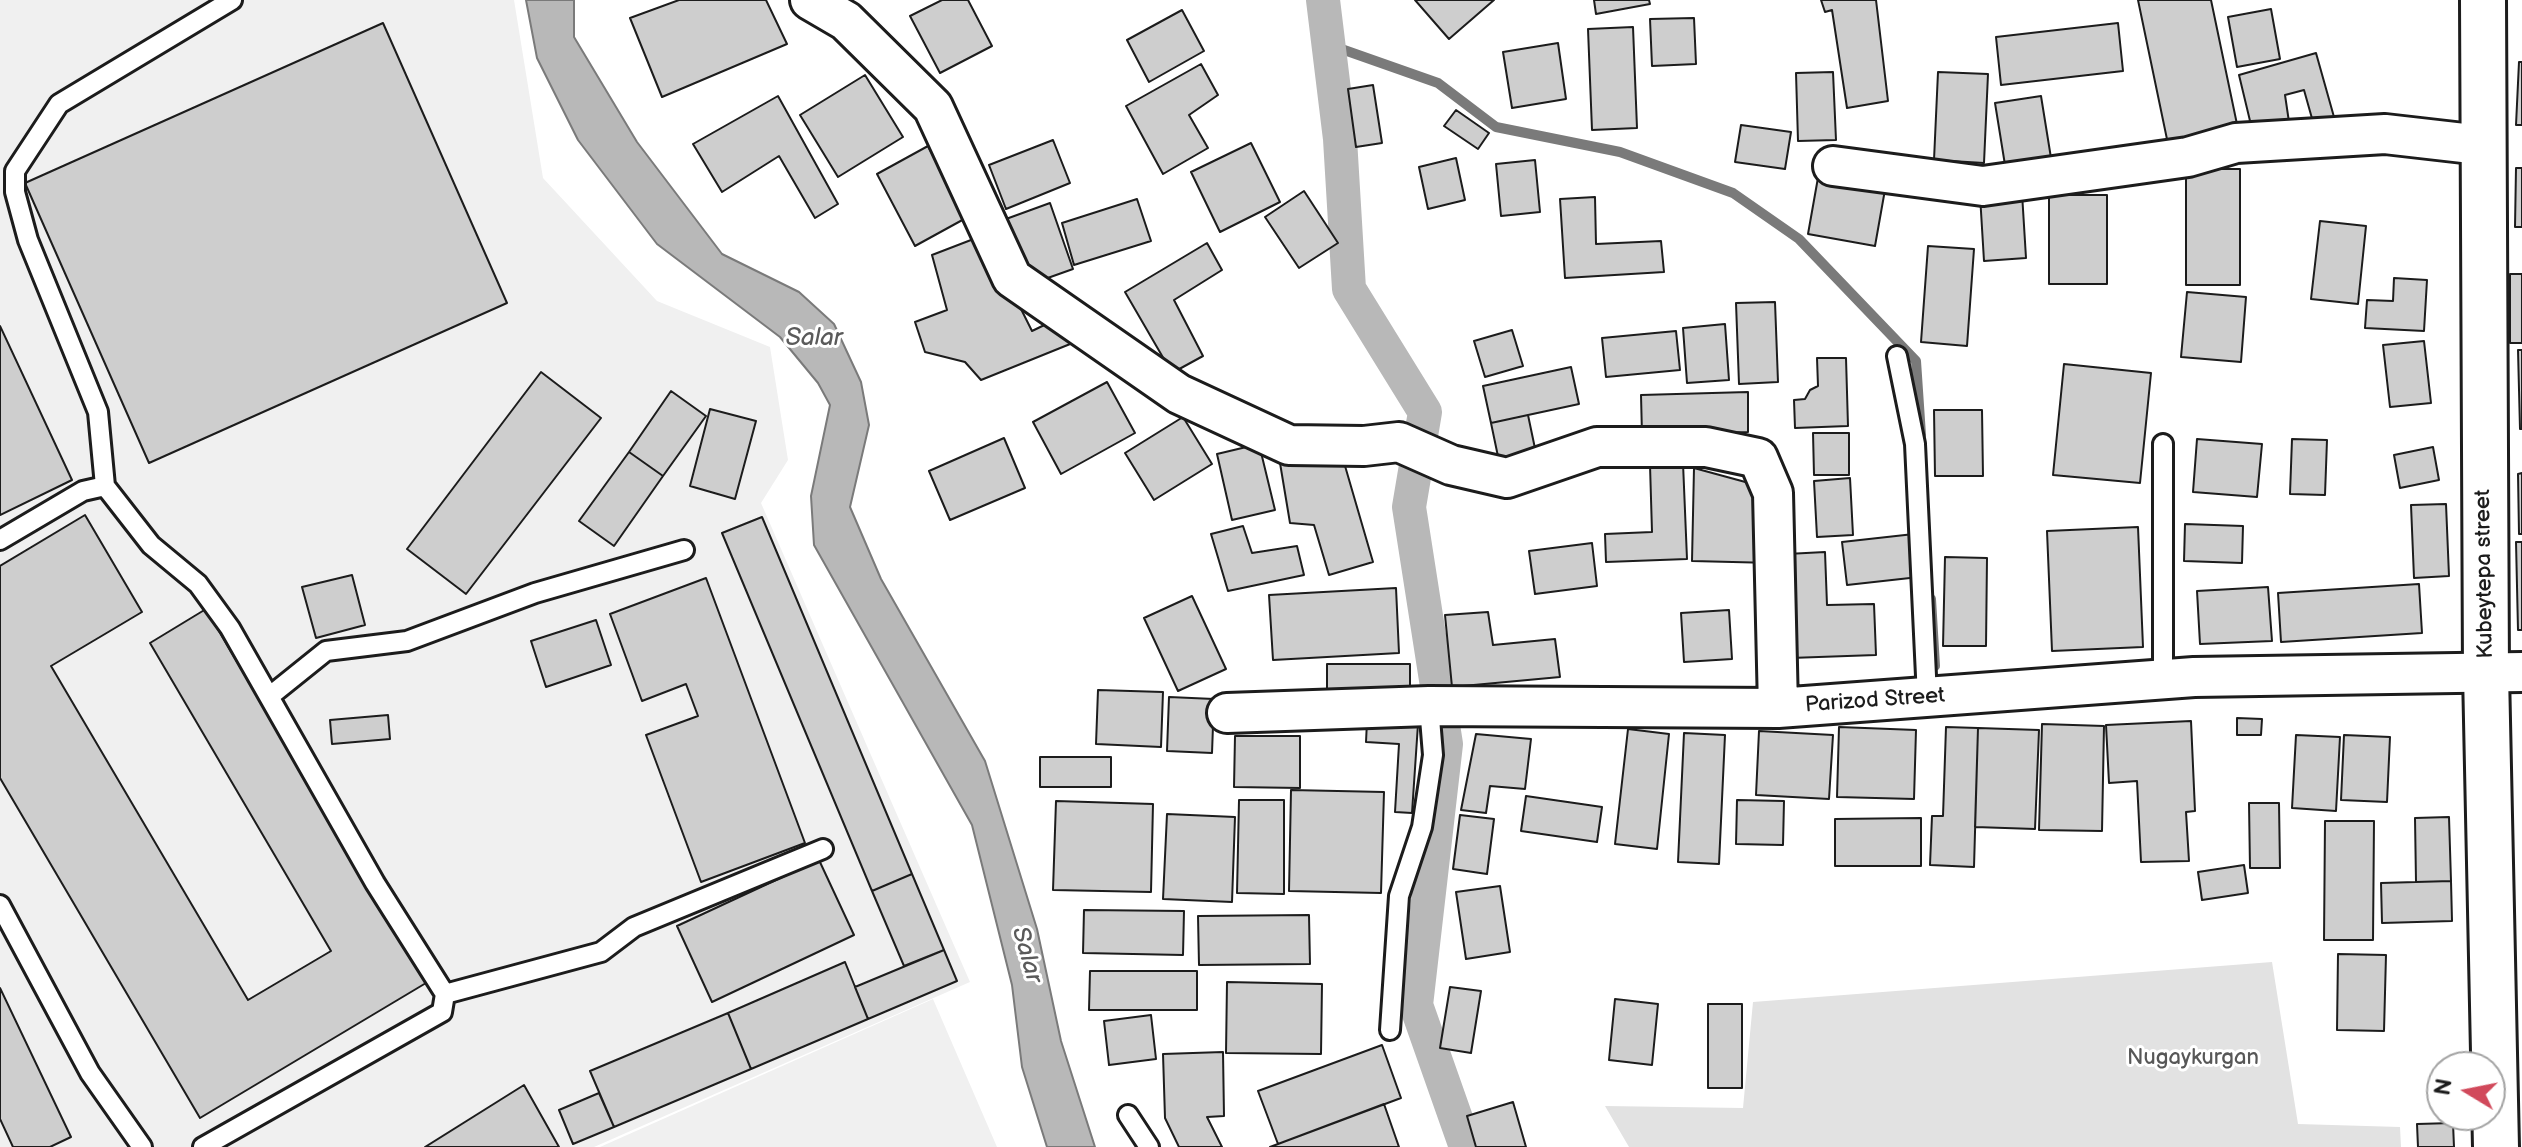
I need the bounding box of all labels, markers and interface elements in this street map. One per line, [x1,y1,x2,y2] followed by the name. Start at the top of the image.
[786,325,842,353] water label: Salar
[2470,489,2500,659] street label: Kubeytepa street
[1804,683,1946,719] street label: Parizod Street
[1004,924,1048,986] water label: Salar
[2127,1045,2259,1071] park label: Nugaykurgan
[2426,1051,2506,1131] north arrow
[2429,1077,2459,1098] text: N

